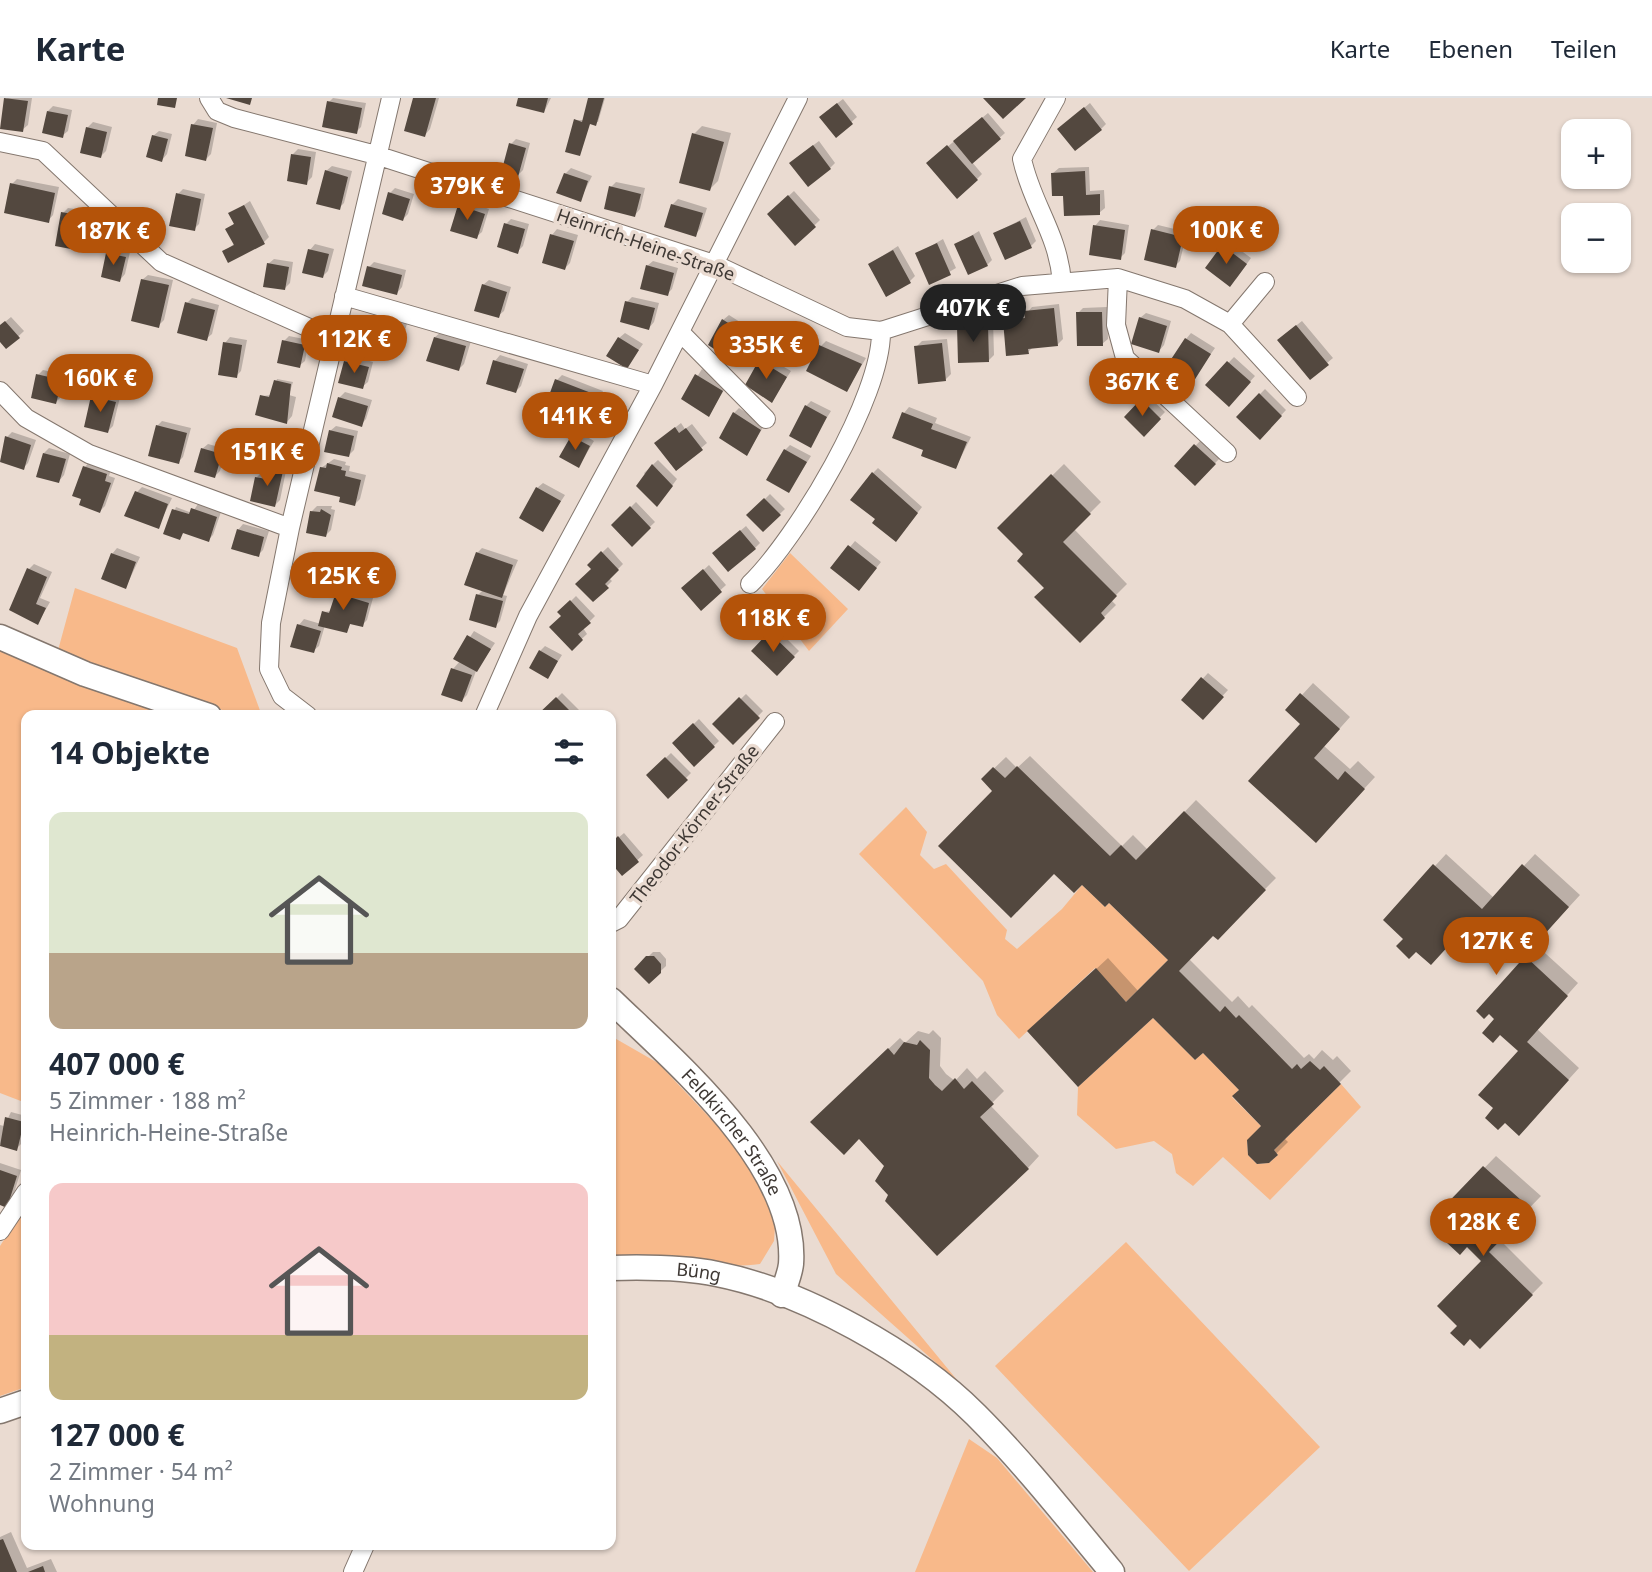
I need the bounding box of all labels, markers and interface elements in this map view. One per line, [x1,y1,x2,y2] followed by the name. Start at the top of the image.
[35,26,125,71] text: Karte
[1330,32,1390,65] text: Karte
[1428,32,1513,65] text: Ebenen
[1551,32,1617,65] text: Teilen
[1561,119,1631,273] map controls
[1561,119,1631,189] button: +
[410,162,524,222] pin: 379K €
[430,169,504,201] text: 379K €
[554,202,738,286] street label: Heinrich-Heine-Straße
[1561,203,1631,273] button: −
[1169,206,1283,266] pin: 100K €
[56,208,170,267] pin: 187K €
[1189,213,1263,245] text: 100K €
[76,214,150,246] text: 187K €
[916,285,1030,344] pin: 407K €
[936,291,1010,323] text: 407K €
[297,316,411,375] pin: 112K €
[317,322,391,354] text: 112K €
[709,322,823,381] pin: 335K €
[729,328,803,360] text: 335K €
[43,354,157,414] pin: 160K €
[1085,358,1199,418] pin: 367K €
[63,361,137,393] text: 160K €
[1105,365,1179,397] text: 367K €
[518,392,632,452] pin: 141K €
[538,399,612,431] text: 141K €
[210,428,324,488] pin: 151K €
[230,435,304,467] text: 151K €
[286,552,400,612] pin: 125K €
[306,559,380,591] text: 125K €
[716,594,830,654] pin: 118K €
[736,601,810,633] text: 118K €
[49,732,210,773] text: 14 Objekte
[550,733,588,771] icon: filters
[624,739,764,909] street label: Theodor-Körner-Straße
[256,857,382,983] icon: home
[1439,918,1553,977] pin: 127K €
[1459,924,1533,956] text: 127K €
[49,1043,185,1084] text: 407 000 €
[677,1063,788,1199] street label: Feldkircher Straße
[49,1084,246,1116] text: 5 Zimmer · 188 m²
[49,1116,288,1148] text: Heinrich-Heine-Straße
[1426,1198,1540,1258] pin: 128K €
[1446,1205,1520,1237] text: 128K €
[256,1228,382,1354] icon: home
[675,1257,723,1287] street label: Büng
[49,1414,185,1455] text: 127 000 €
[49,1455,233,1487] text: 2 Zimmer · 54 m²
[49,1487,155,1519] text: Wohnung

